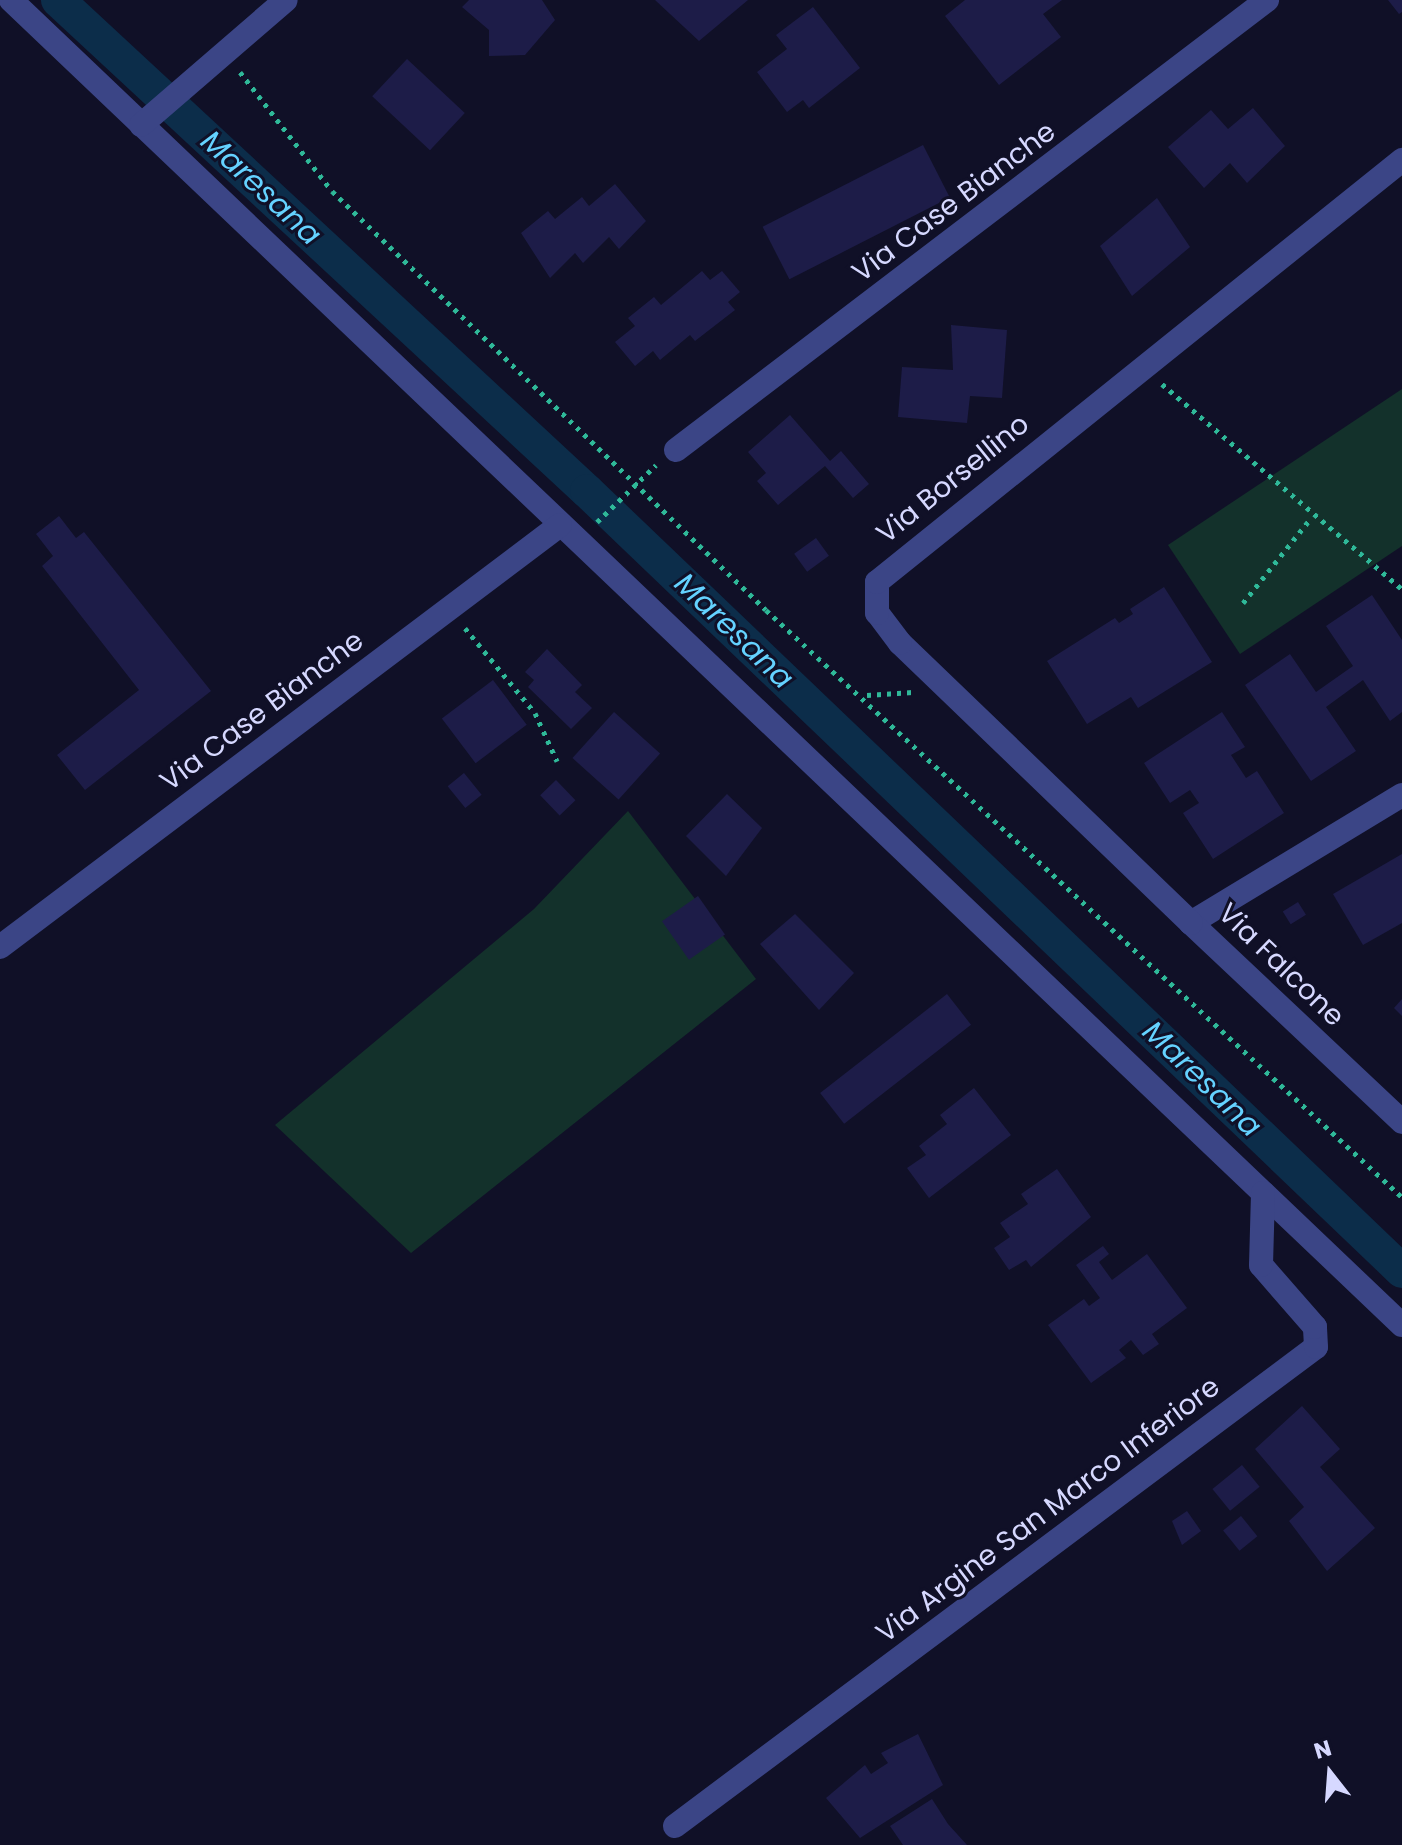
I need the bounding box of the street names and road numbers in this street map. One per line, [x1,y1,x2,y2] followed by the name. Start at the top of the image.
[846,115,1062,289] street label: Via Case Bianche
[870,407,1036,551] street label: Via Borsellino
[154,624,370,798] street label: Via Case Bianche
[1211,897,1351,1033] street label: Via Falcone
[870,1370,1226,1650] street label: Via Argine San Marco Inferiore

